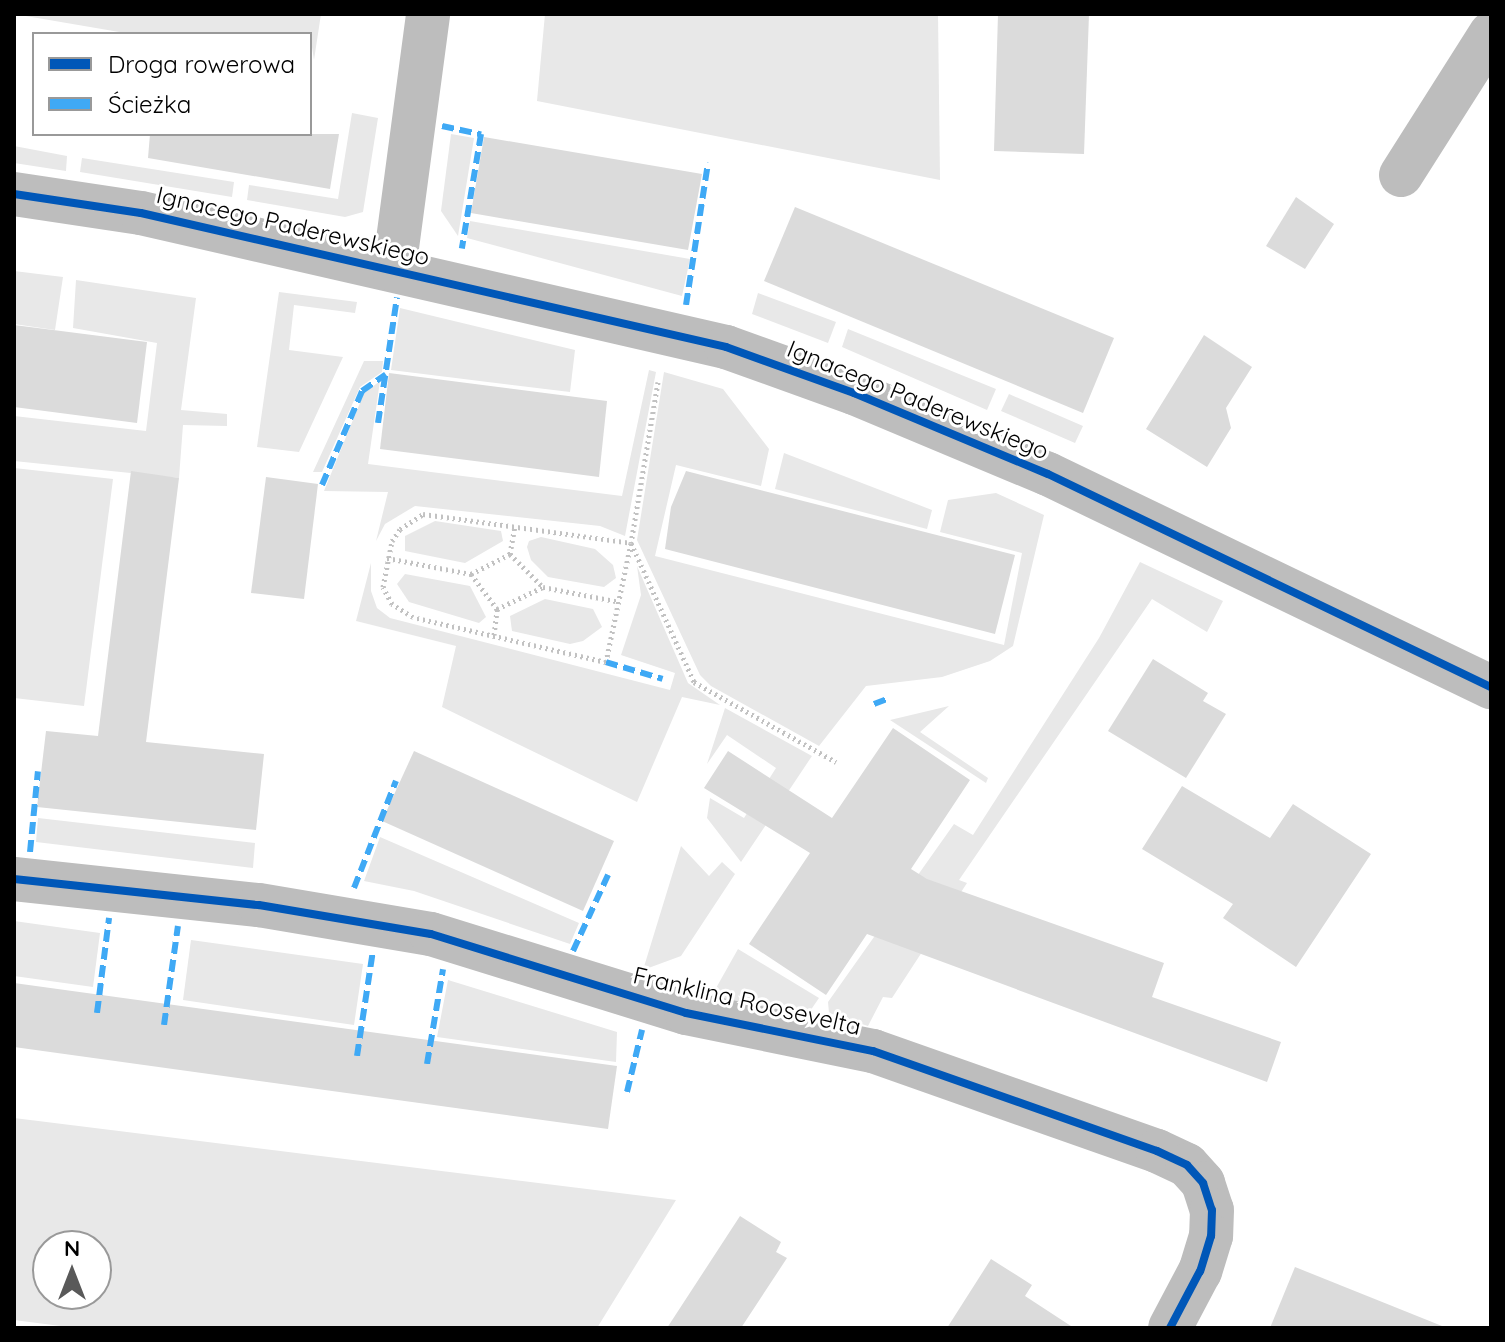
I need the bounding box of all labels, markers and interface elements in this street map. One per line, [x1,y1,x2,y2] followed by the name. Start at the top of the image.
[32,32,312,136] legend
[108,49,295,79] text: Droga rowerowa
[108,89,191,119] text: Ścieżka
[154,181,432,271] street label: Ignacego Paderewskiego
[783,334,1053,466] street label: Ignacego Paderewskiego
[630,961,864,1041] street label: Franklina Roosevelta
[32,1230,112,1310] north arrow
[64,1234,80,1262] text: N

